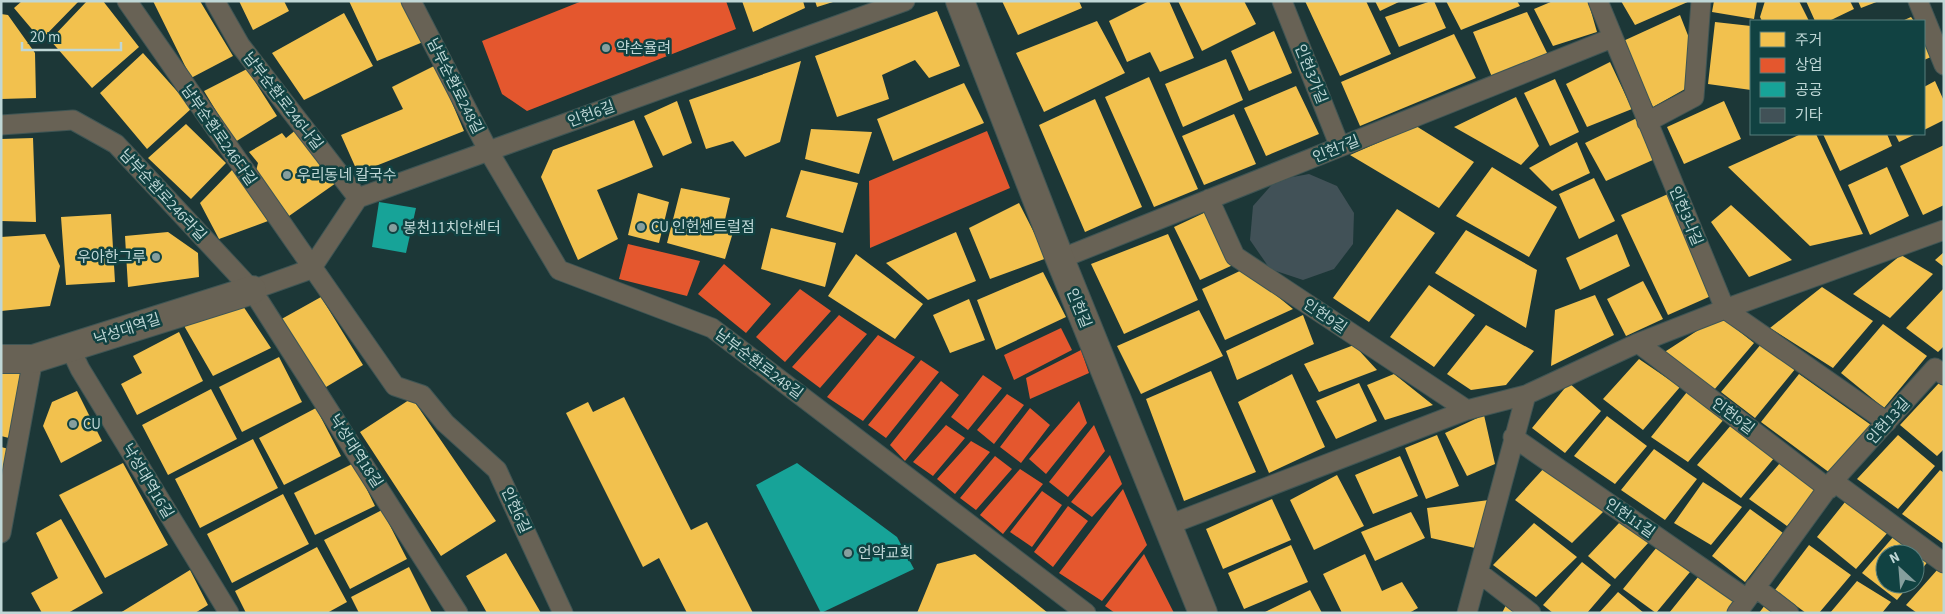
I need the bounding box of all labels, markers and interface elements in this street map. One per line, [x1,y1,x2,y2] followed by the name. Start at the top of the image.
[22,20,121,52] scale bar
[1750,20,1925,135] legend
[30,27,60,48] text: 20 m
[1795,30,1823,51] text: 주거
[421,35,488,138] street label: 남부순환로248길
[616,38,671,59] place label: 약손율려
[1289,41,1332,107] street label: 인헌3가길
[600,42,612,54] marker: 약손율려
[238,48,328,155] street label: 남부순환로246나길
[1795,55,1823,76] text: 상업
[1795,80,1823,101] text: 공공
[176,81,261,190] street label: 남부순환로246다길
[565,96,618,133] street label: 인헌6길
[1795,105,1823,126] text: 기타
[1310,131,1363,168] street label: 인헌7길
[114,145,211,246] street label: 남부순환로246라길
[297,165,397,186] place label: 우리동네 칼국수
[281,169,293,181] marker: 우리동네 칼국수
[1664,183,1707,249] street label: 인헌3나길
[651,217,755,238] place label: CU 인헌센트럴점
[403,218,501,239] place label: 봉천11치안센터
[635,221,647,233] marker: CU 인헌센트럴점
[387,222,399,234] marker: 봉천11치안센터
[77,247,146,268] place label: 우아한그루
[150,251,162,263] marker: 우아한그루
[1061,285,1096,331] street label: 인헌길
[1299,294,1351,339] street label: 인헌9길
[91,309,163,350] street label: 낙성대역길
[710,324,807,404] street label: 남부순환로248길
[1707,393,1759,439] street label: 인헌9길
[1862,393,1915,449] street label: 인헌13길
[324,410,387,492] street label: 낙성대역18길
[83,414,101,435] place label: CU
[67,418,79,430] marker: CU
[117,440,178,523] street label: 낙성대역16길
[496,484,535,537] street label: 인헌6길
[1601,494,1659,543] street label: 인헌11길
[858,543,913,564] place label: 언약교회
[1875,544,1925,594] north arrow
[842,547,854,559] marker: 언약교회
[1886,547,1903,569] text: N

